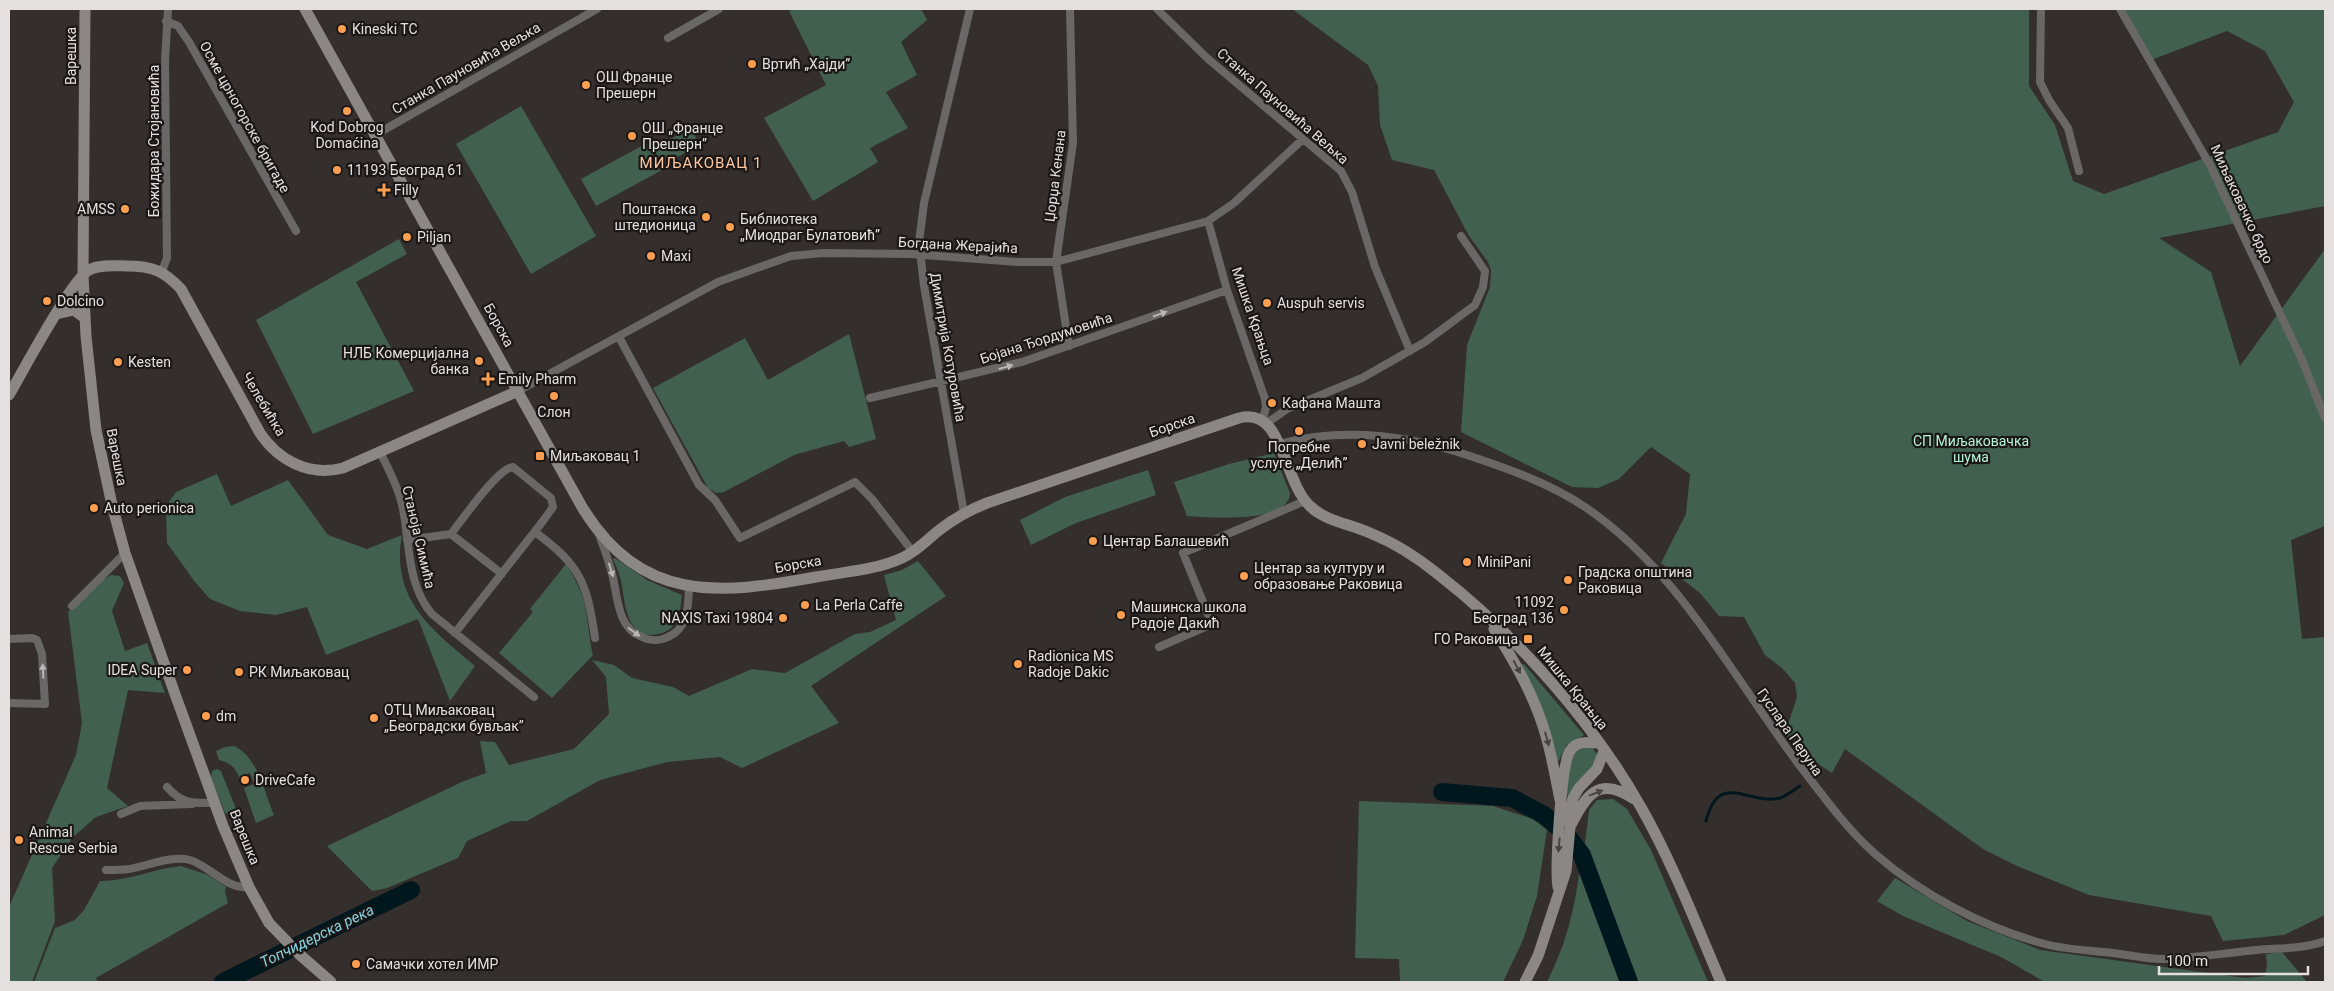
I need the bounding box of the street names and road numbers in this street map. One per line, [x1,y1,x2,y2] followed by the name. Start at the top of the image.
[389,19,543,117] street label: Станка Пауновића Вељка
[63,27,79,85] street label: Варешка
[197,38,293,196] street label: Осме црногорске бригаде
[1214,45,1352,167] street label: Станка Пауновића Вељка
[146,65,162,217] street label: Божидара Стојановића
[1041,129,1069,223] street label: Џорџа Кенана
[2207,142,2277,266] street label: Миљаковачко брдо
[898,234,1018,256] street label: Богдана Жерајића
[1229,265,1277,367] street label: Мишка Крањца
[927,271,969,423] street label: Димитрија Котуровића
[481,300,517,350] street label: Борска
[978,309,1114,367] street label: Бојана Ђордумовића
[239,369,289,439] street label: Челебићка
[1147,410,1197,440] street label: Борска
[104,427,130,487] street label: Варешка
[399,484,439,590] street label: Станоја Симића
[773,552,823,576] street label: Борска
[1535,643,1611,733] street label: Мишка Крањца
[1754,685,1826,779] street label: Гуслара Перуна
[227,807,263,867] street label: Варешка

